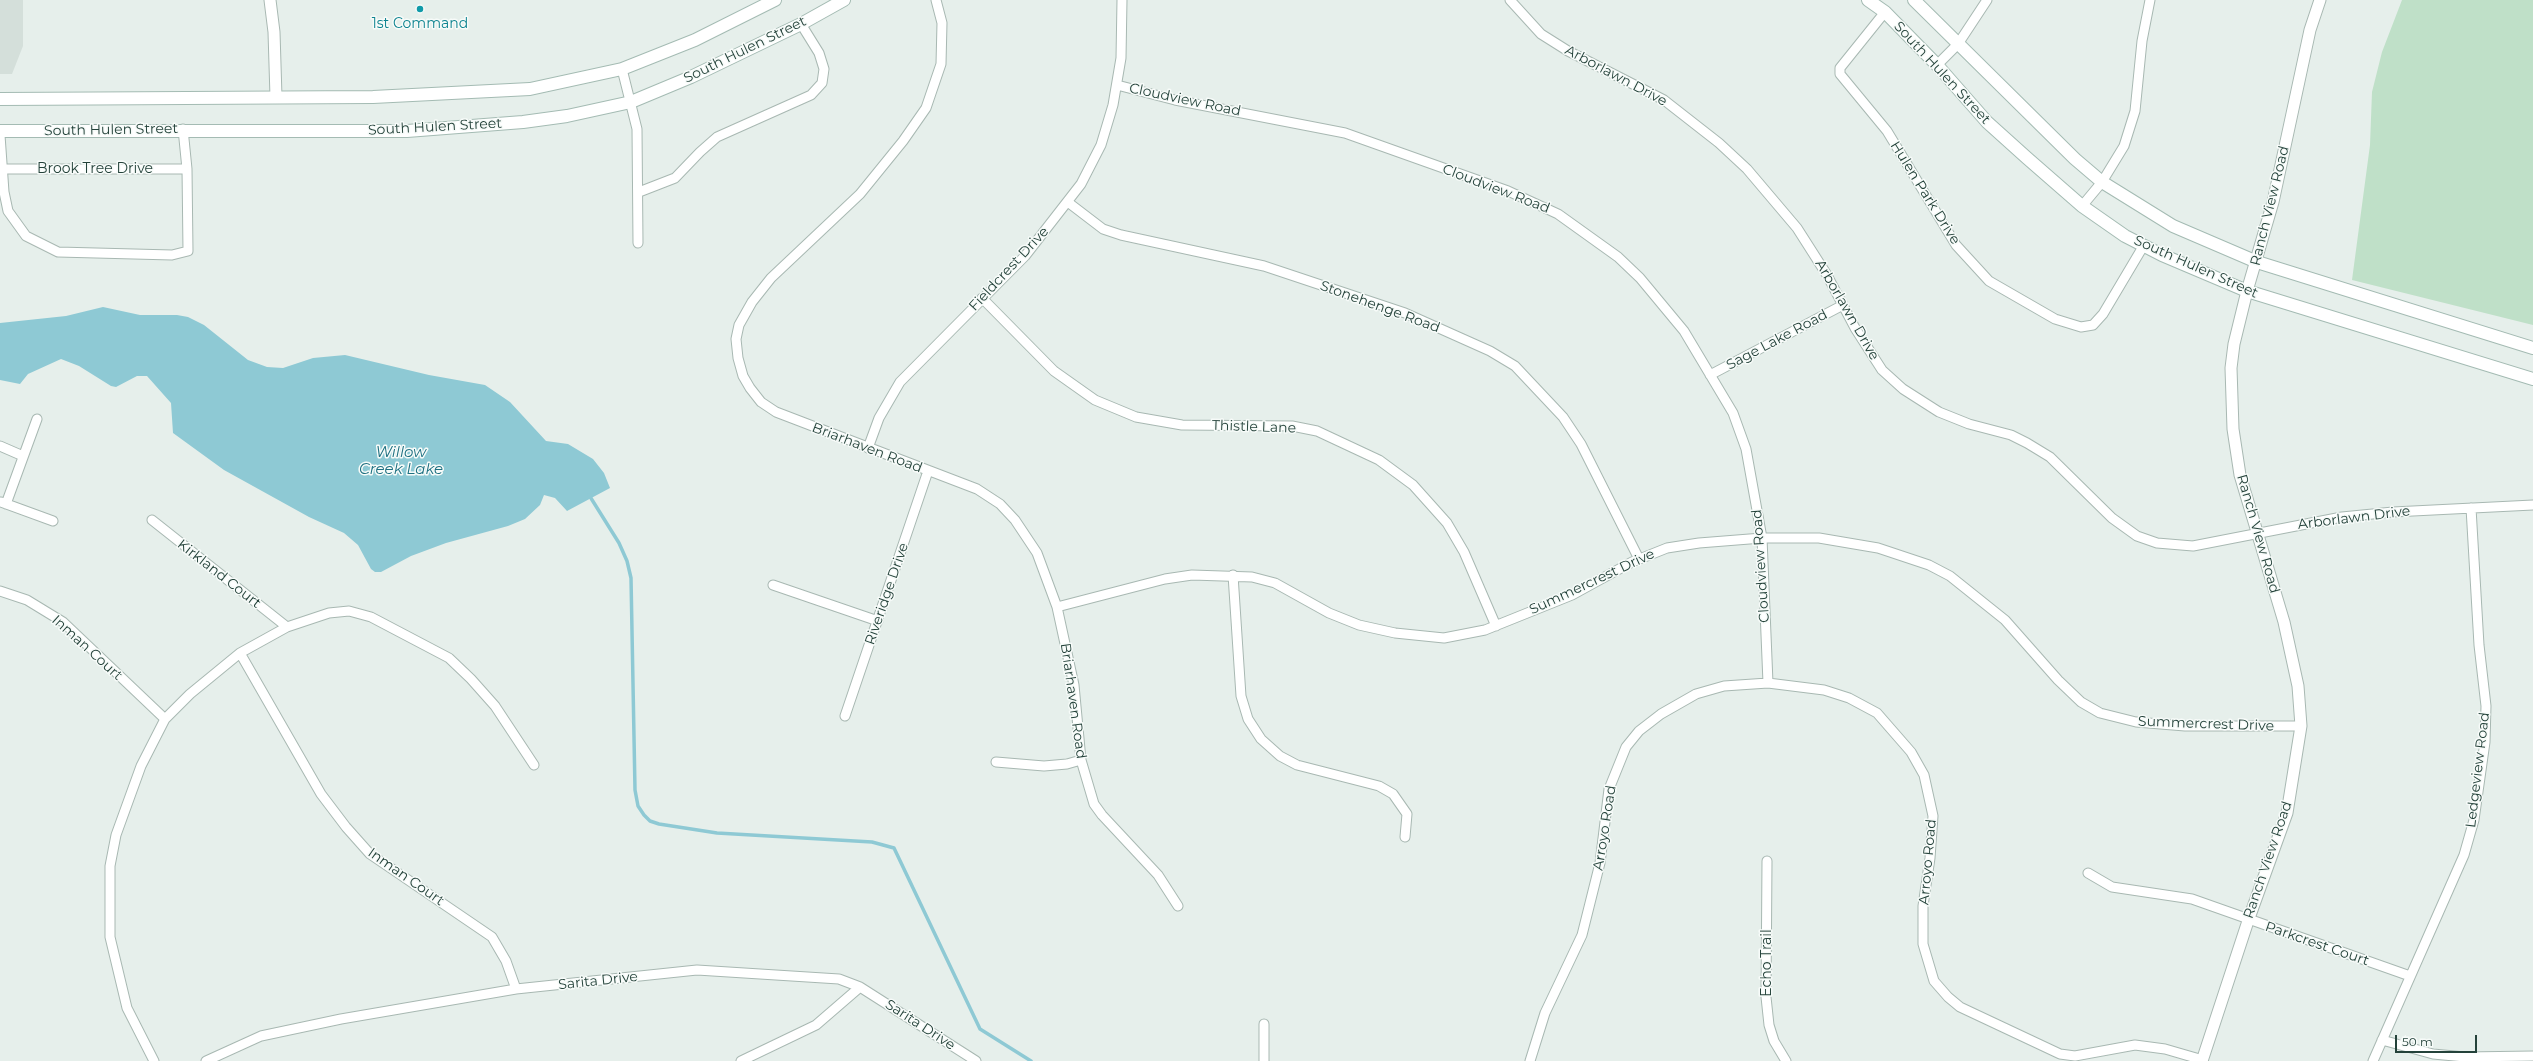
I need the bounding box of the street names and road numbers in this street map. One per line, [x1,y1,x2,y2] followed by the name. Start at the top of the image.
[681,13,809,87] street label: South Hulen Street
[1890,18,1994,128] street label: South Hulen Street
[1562,42,1670,110] street label: Arborlawn Drive
[1128,80,1242,120] street label: Cloudview Road
[368,115,502,139] street label: South Hulen Street
[44,120,178,140] street label: South Hulen Street
[1886,138,1964,248] street label: Hulen Park Drive
[2247,144,2293,268] street label: Ranch View Road
[37,161,153,177] street label: Brook Tree Drive
[1440,161,1552,217] street label: Cloudview Road
[966,223,1052,315] street label: Fieldcrest Drive
[2131,232,2261,302] street label: South Hulen Street
[1811,257,1883,363] street label: Arborlawn Drive
[1318,277,1442,337] street label: Stonehenge Road
[1724,306,1830,374] street label: Sage Lake Road
[1212,417,1296,437] street label: Thistle Lane
[809,419,925,477] street label: Briarhaven Road
[2233,473,2283,595] street label: Ranch View Road
[2297,503,2411,533] street label: Arborlawn Drive
[1749,509,1773,623] street label: Cloudview Road
[174,536,264,612] street label: Kirkland Court
[862,541,912,647] street label: Riveridge Drive
[1527,546,1657,618] street label: Summercrest Drive
[48,612,126,684] street label: Inman Court
[1057,642,1089,760] street label: Briarhaven Road
[2463,711,2493,829] street label: Ledgeview Road
[2138,713,2274,735] street label: Summercrest Drive
[1590,784,1620,872] street label: Arroyo Road
[2240,799,2296,921] street label: Ranch View Road
[1916,818,1940,906] street label: Arroyo Road
[365,845,447,909] street label: Inman Court
[2263,918,2371,970] street label: Parkcrest Court
[1759,929,1775,997] street label: Echo Trail
[557,968,639,994] street label: Sarita Drive
[882,996,958,1054] street label: Sarita Drive

